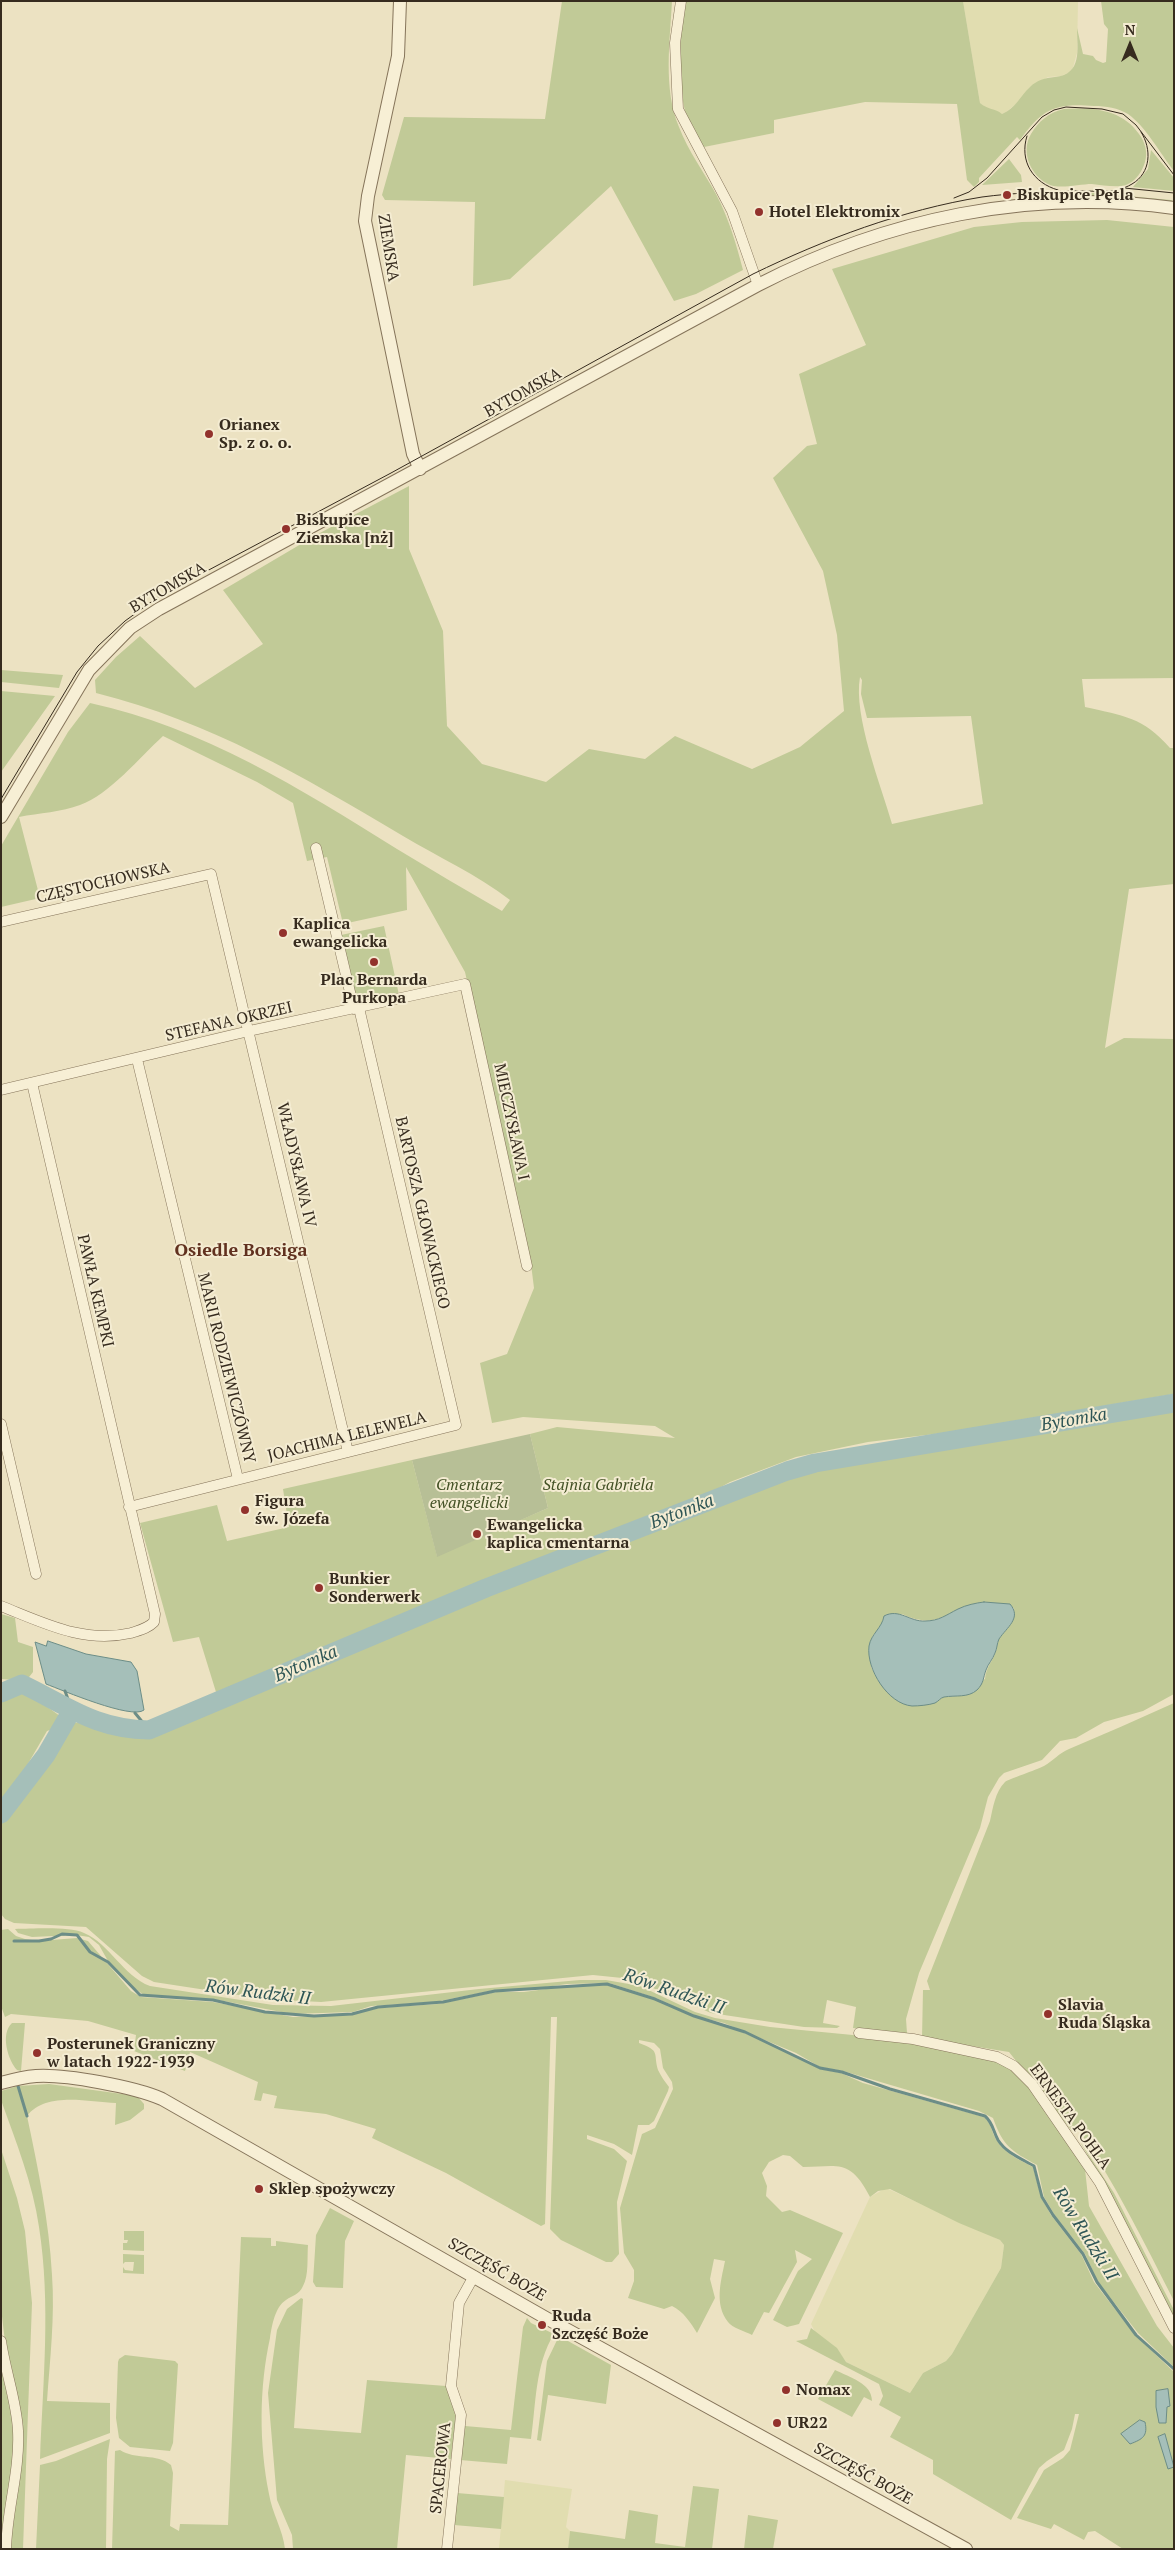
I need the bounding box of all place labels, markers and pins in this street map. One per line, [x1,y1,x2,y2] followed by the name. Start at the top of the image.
[1017,185,1134,205] place label: Biskupice Pętla
[1001,189,1013,201] marker: Biskupice Pętla
[769,202,900,222] place label: Hotel Elektromix
[753,206,765,218] marker: Hotel Elektromix
[219,415,292,453] place label: Orianex Sp. z o. o.
[203,428,215,440] marker: Orianex Sp. z o. o.
[296,510,394,548] place label: Biskupice Ziemska [nż]
[280,523,292,535] marker: Biskupice Ziemska [nż]
[293,914,387,952] place label: Kaplica ewangelicka
[277,927,289,939] marker: Kaplica ewangelicka
[368,956,380,968] marker: Plac Bernarda Purkopa
[320,970,428,1008] place label: Plac Bernarda Purkopa
[255,1491,330,1529] place label: Figura św. Józefa
[239,1504,251,1516] marker: Figura św. Józefa
[487,1515,629,1553] place label: Ewangelicka kaplica cmentarna
[471,1528,483,1540] marker: Ewangelicka kaplica cmentarna
[329,1569,420,1607] place label: Bunkier Sonderwerk
[313,1582,325,1594] marker: Bunkier Sonderwerk
[1058,1995,1151,2033] place label: Slavia Ruda Śląska
[1042,2008,1054,2020] marker: Slavia Ruda Śląska
[47,2034,215,2072] place label: Posterunek Graniczny w latach 1922-1939
[31,2047,43,2059] marker: Posterunek Graniczny w latach 1922-1939
[269,2179,395,2199] place label: Sklep spożywczy
[253,2183,265,2195] marker: Sklep spożywczy
[552,2306,649,2344] place label: Ruda Szczęść Boże
[536,2319,548,2331] marker: Ruda Szczęść Boże
[796,2380,850,2400] place label: Nomax
[780,2384,792,2396] marker: Nomax
[787,2413,828,2433] place label: UR22
[771,2417,783,2429] marker: UR22

